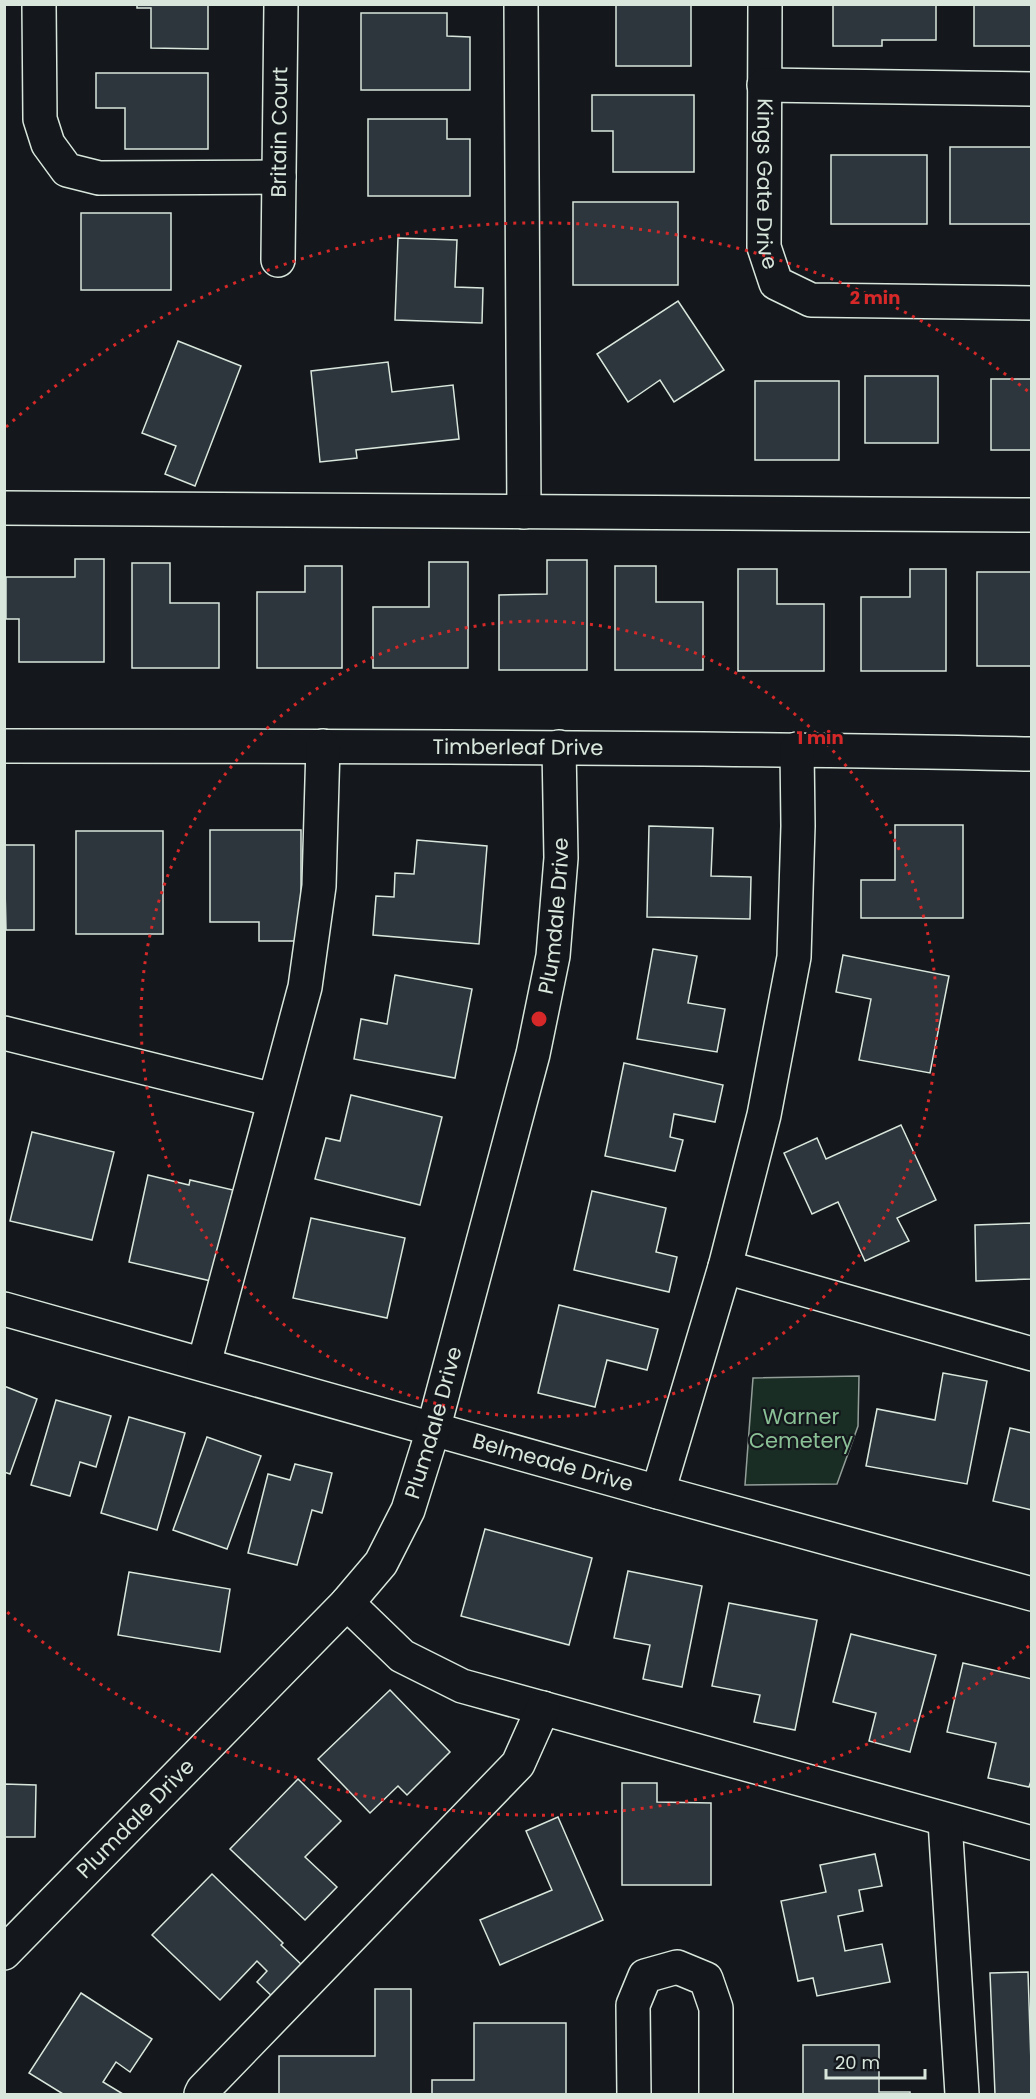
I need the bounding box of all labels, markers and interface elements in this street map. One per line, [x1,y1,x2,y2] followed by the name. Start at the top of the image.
[264,67,294,197] street label: Britain Court
[750,98,785,273] street label: Kings Gate Drive
[850,285,900,310] text: 2 min
[796,725,844,750] text: 1 min
[432,732,604,762] street label: Timberleaf Drive
[531,837,575,997] street label: Plumdale Drive
[529,1009,549,1029] centre of rings
[397,1343,469,1502] street label: Plumdale Drive
[749,1402,853,1455] park label: Warner Cemetery
[469,1426,637,1498] street label: Belmeade Drive
[70,1752,201,1885] street label: Plumdale Drive
[826,2042,925,2080] scale bar
[835,2050,880,2075] text: 20 m

